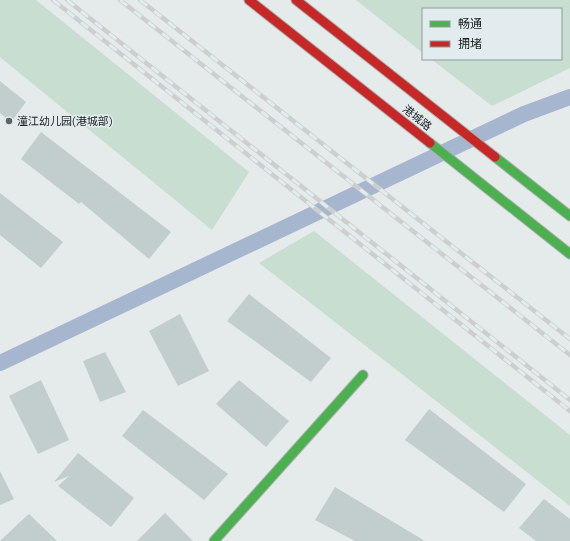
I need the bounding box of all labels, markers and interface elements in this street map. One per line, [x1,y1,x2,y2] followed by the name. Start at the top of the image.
[422,8,562,60] legend
[458,17,482,31] text: 畅通
[458,37,482,51] text: 拥堵
[400,103,434,133] street label: 港城路
[17,115,113,128] place label: 潼江幼儿园(港城部)
[4,116,14,126] marker: 潼江幼儿园(港城部)

